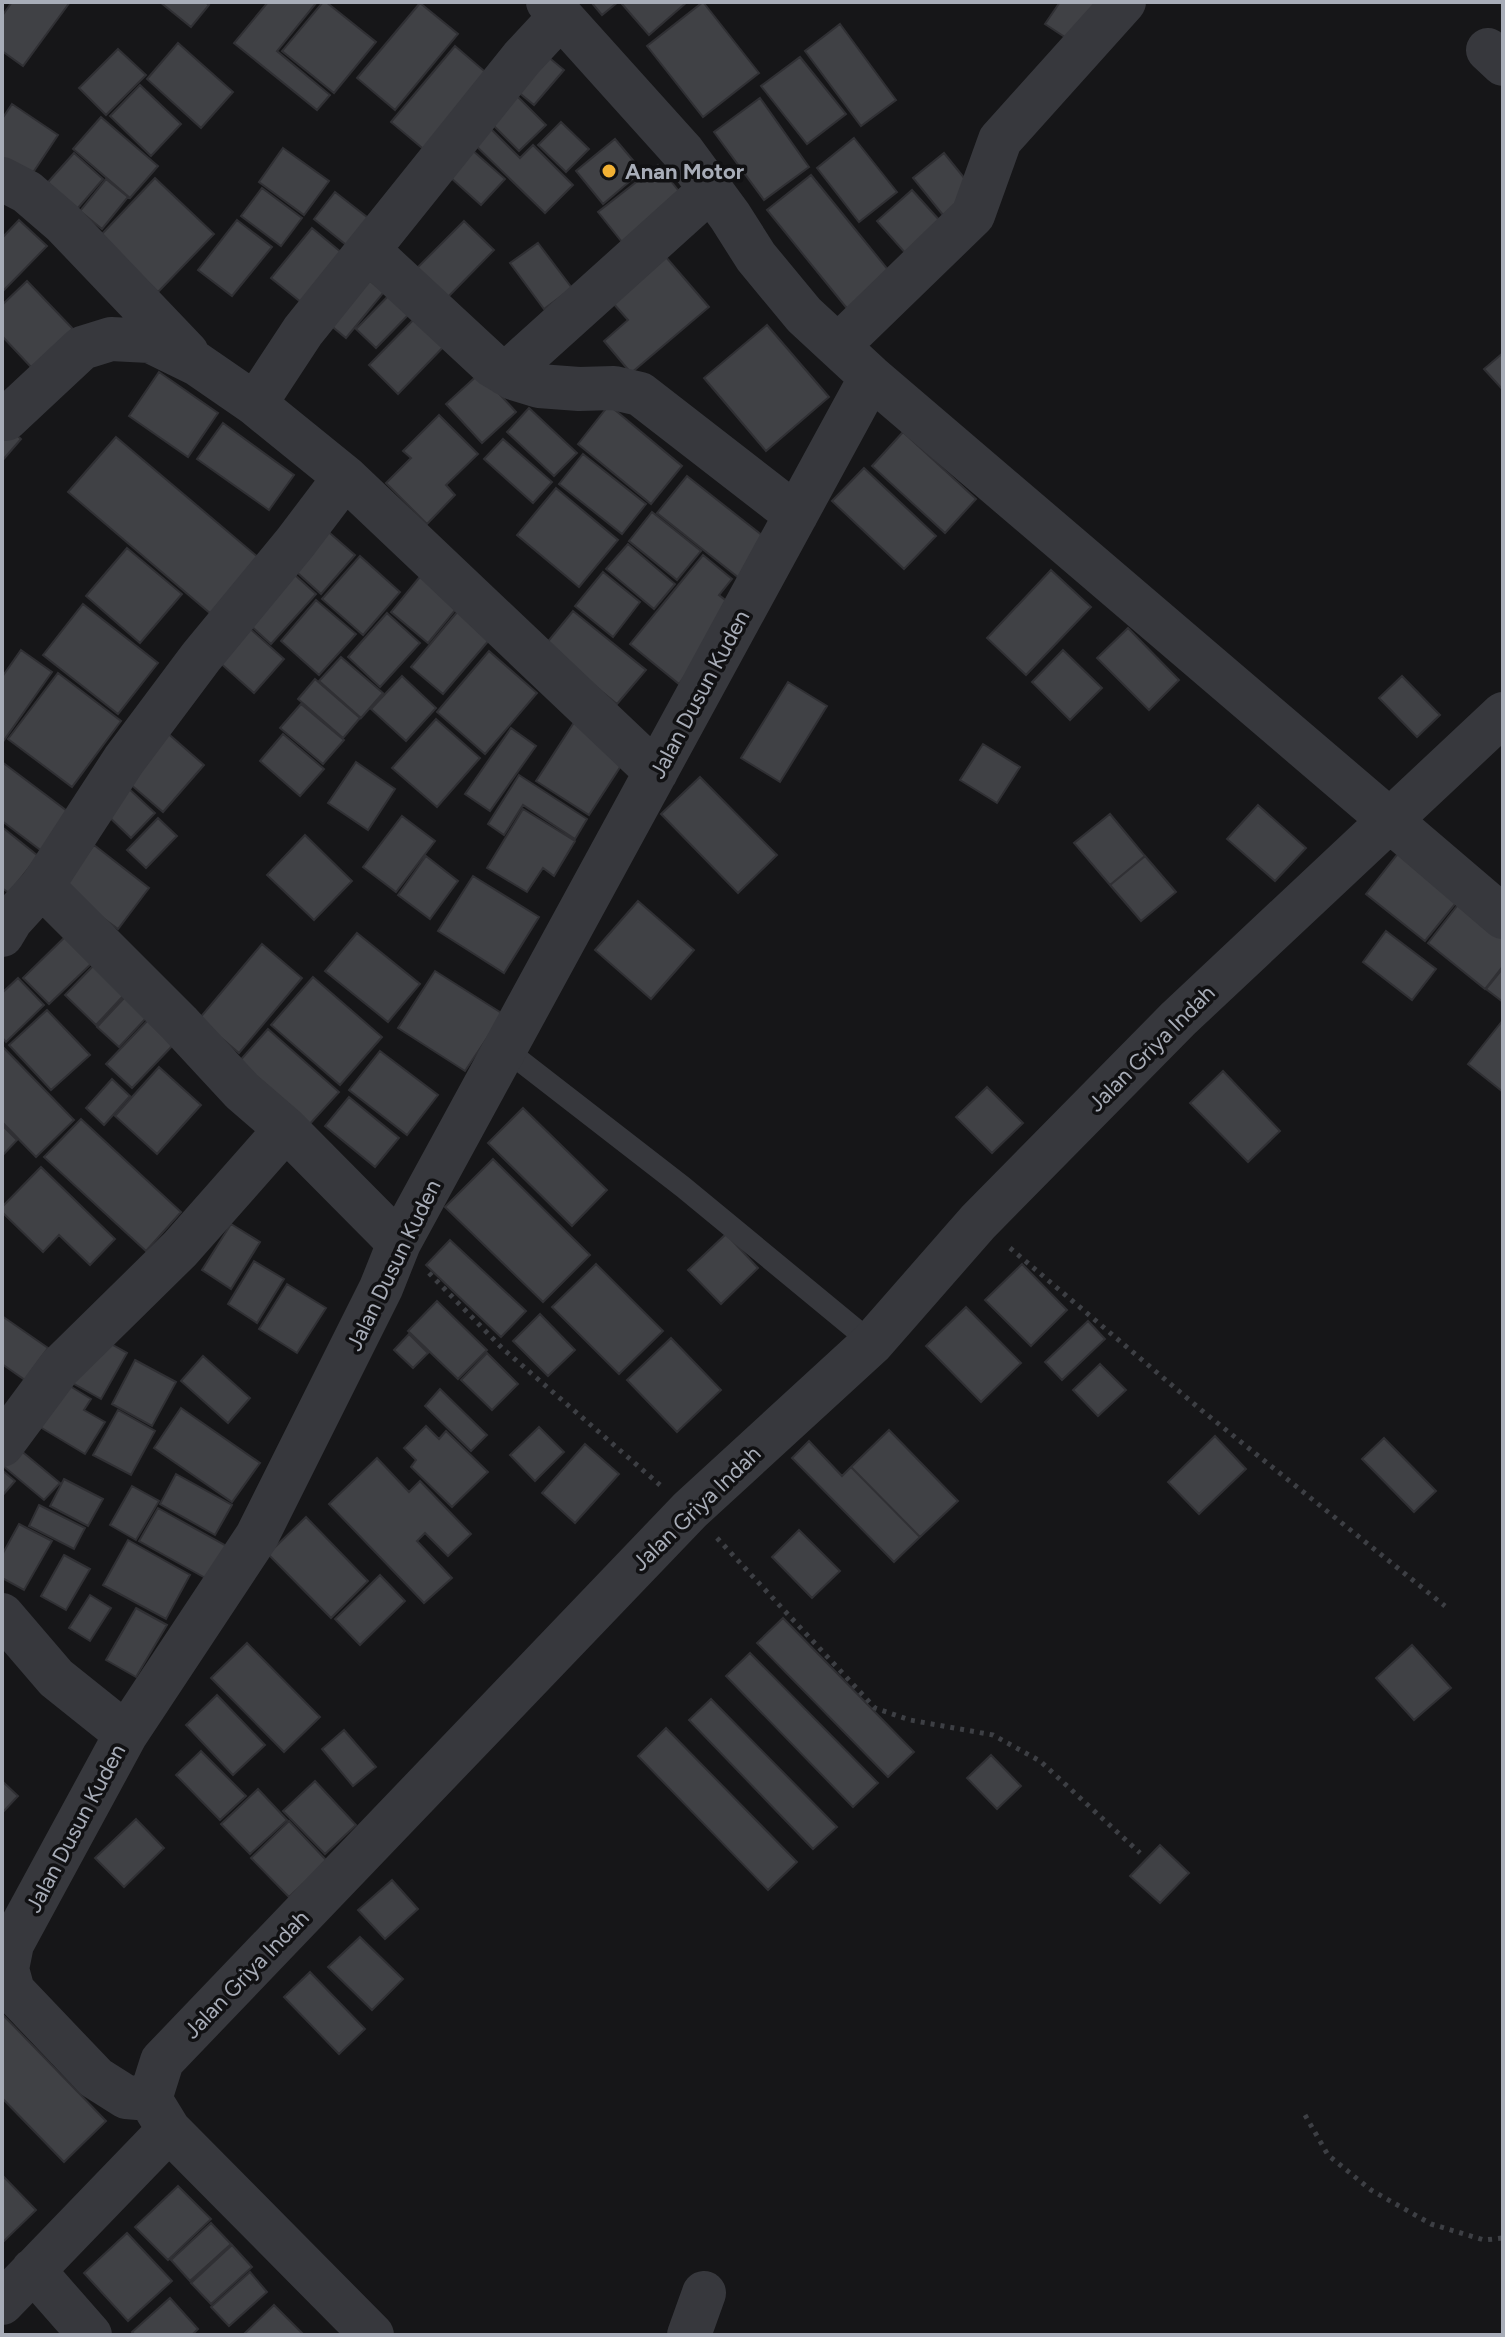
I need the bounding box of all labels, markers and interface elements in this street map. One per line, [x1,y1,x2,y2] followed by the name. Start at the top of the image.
[625,158,745,185] place label: Anan Motor
[600,162,618,180] marker: Anan Motor
[644,605,755,783] street label: Jalan Dusun Kuden
[1082,979,1220,1117] street label: Jalan Griya Indah
[340,1175,447,1355] street label: Jalan Dusun Kuden
[626,1440,766,1576] street label: Jalan Griya Indah
[20,1739,131,1917] street label: Jalan Dusun Kuden
[178,1904,314,2044] street label: Jalan Griya Indah

